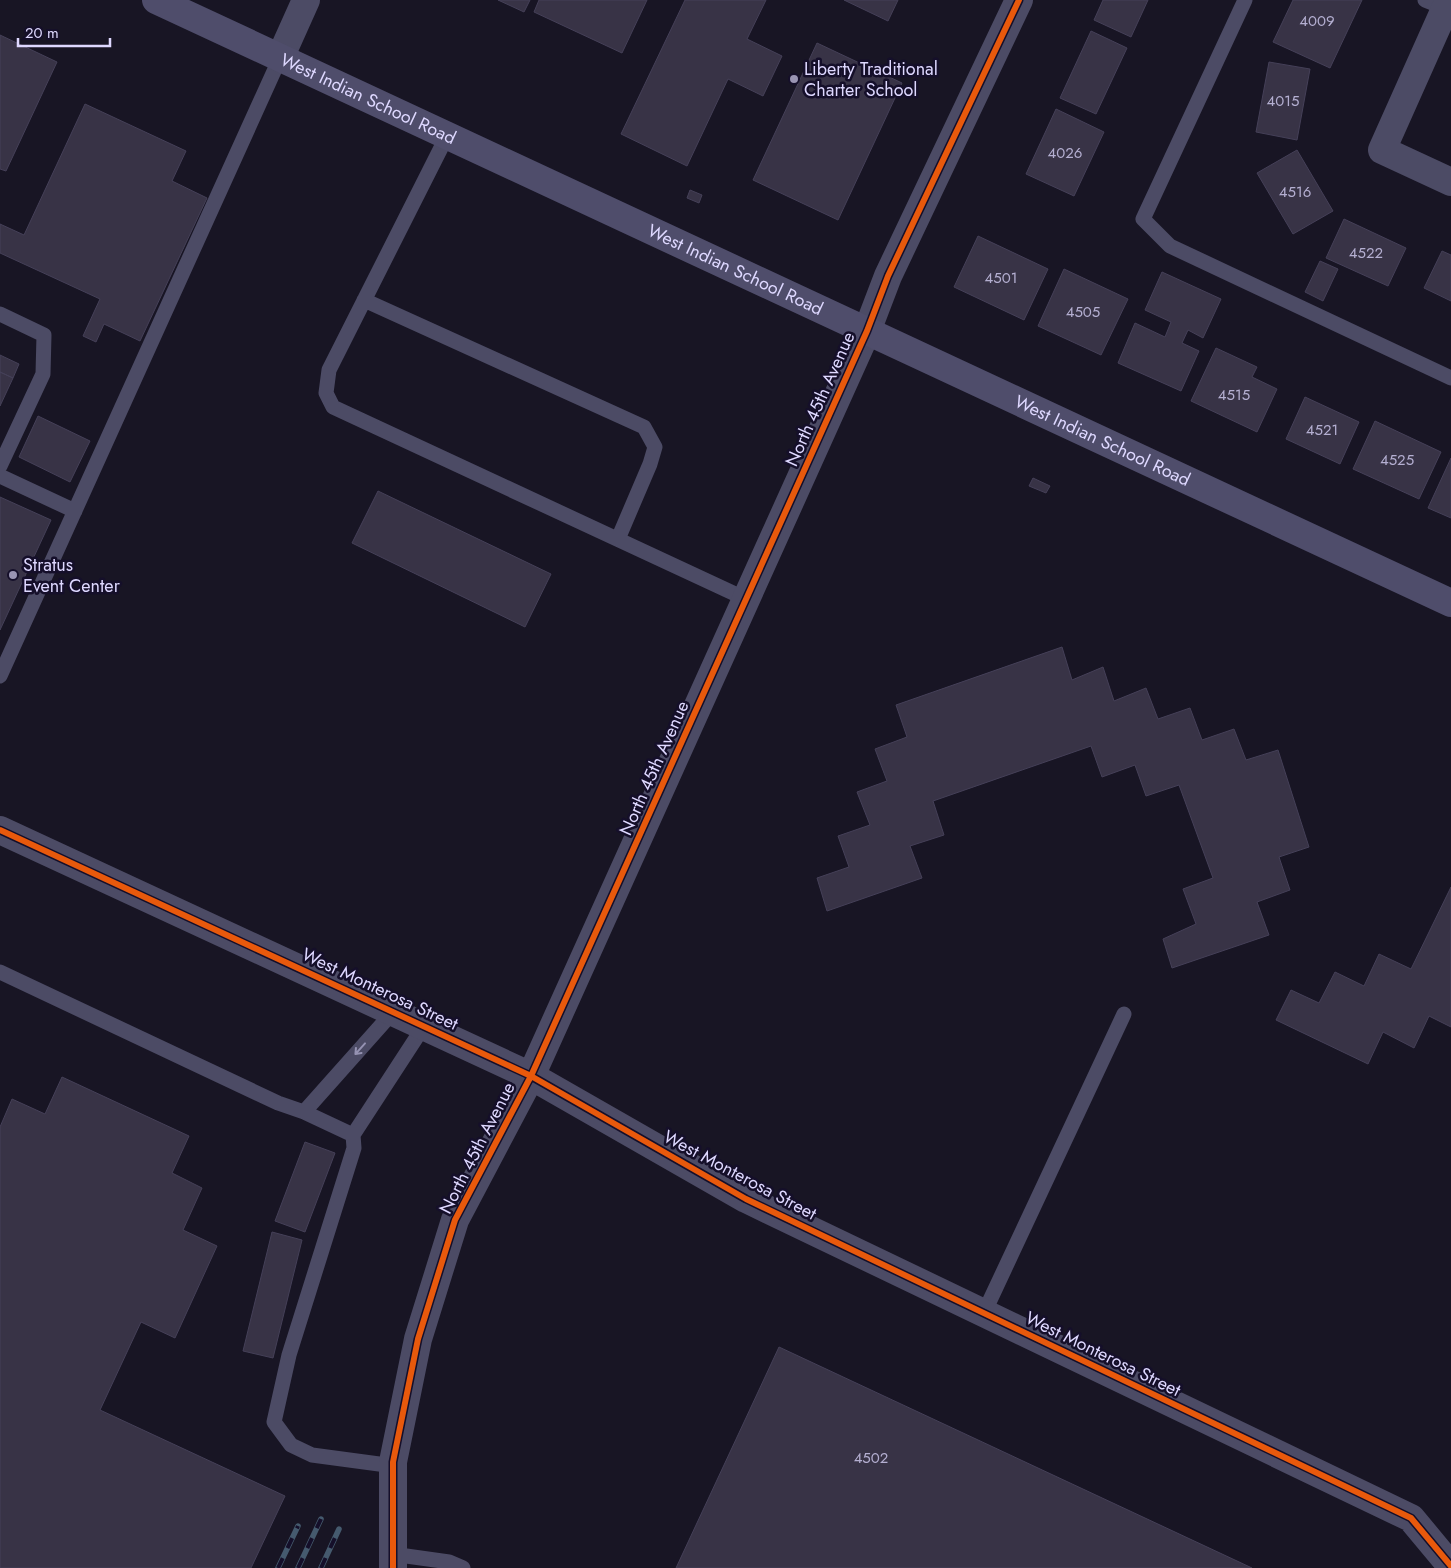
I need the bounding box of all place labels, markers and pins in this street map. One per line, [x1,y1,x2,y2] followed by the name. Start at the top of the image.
[804,56,938,103] place label: Liberty Traditional Charter School
[788,73,800,85] marker: Liberty Traditional Charter School
[23,552,121,599] place label: Stratus Event Center
[7,569,19,581] marker: Stratus Event Center

